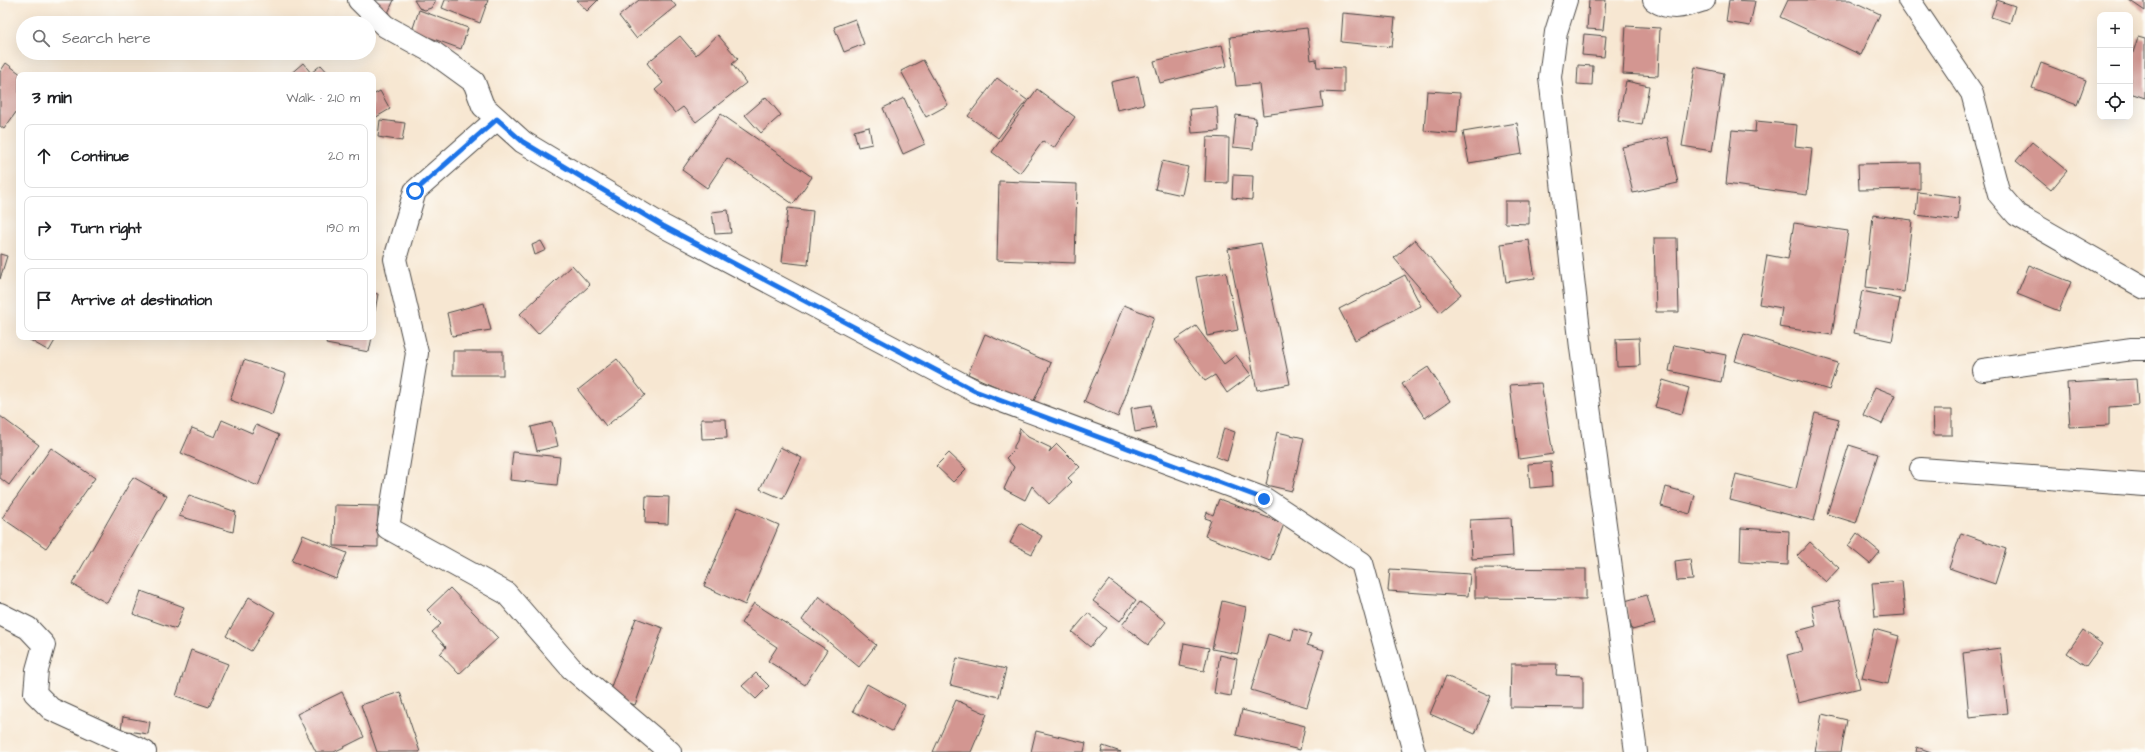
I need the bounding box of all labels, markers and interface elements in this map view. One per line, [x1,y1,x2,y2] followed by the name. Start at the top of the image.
[2097,12,2133,120] map controls
[2097,12,2133,48] button: +
[16,16,376,60] search box
[30,27,52,49] icon: search
[62,28,151,49] text: Search here
[2097,48,2133,84] button: −
[2097,84,2133,120] button: locate
[32,86,72,110] text: 3 min
[286,89,360,107] text: Walk · 210 m
[33,145,55,167] icon: ahead
[71,146,129,167] text: Continue
[328,147,359,165] text: 20 m
[406,182,424,200] route start
[33,217,55,239] icon: right
[71,218,142,239] text: Turn right
[326,219,359,237] text: 190 m
[33,289,55,311] icon: arrive
[71,290,212,311] text: Arrive at destination
[1255,490,1273,508] route end

